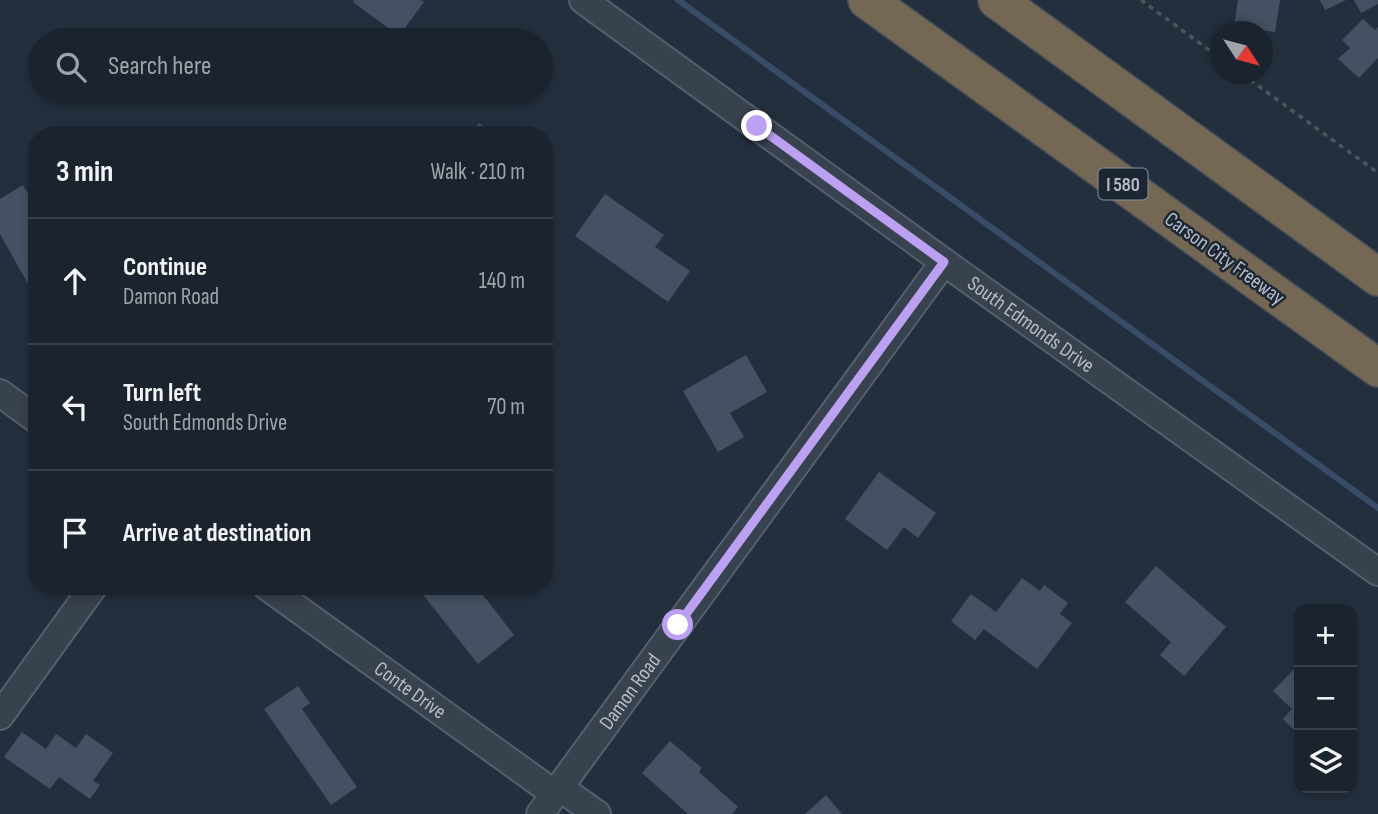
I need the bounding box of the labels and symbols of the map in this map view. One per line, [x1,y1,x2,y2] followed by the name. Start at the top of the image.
[1210,21,1273,84] north arrow
[741,110,772,141] route end
[1098,168,1148,200] road number: I 580
[1160,206,1290,310] street label: Carson City Freeway
[962,271,1099,378] street label: South Edmonds Drive
[662,609,693,640] route start
[594,649,666,734] street label: Damon Road
[369,656,451,725] street label: Conte Drive

